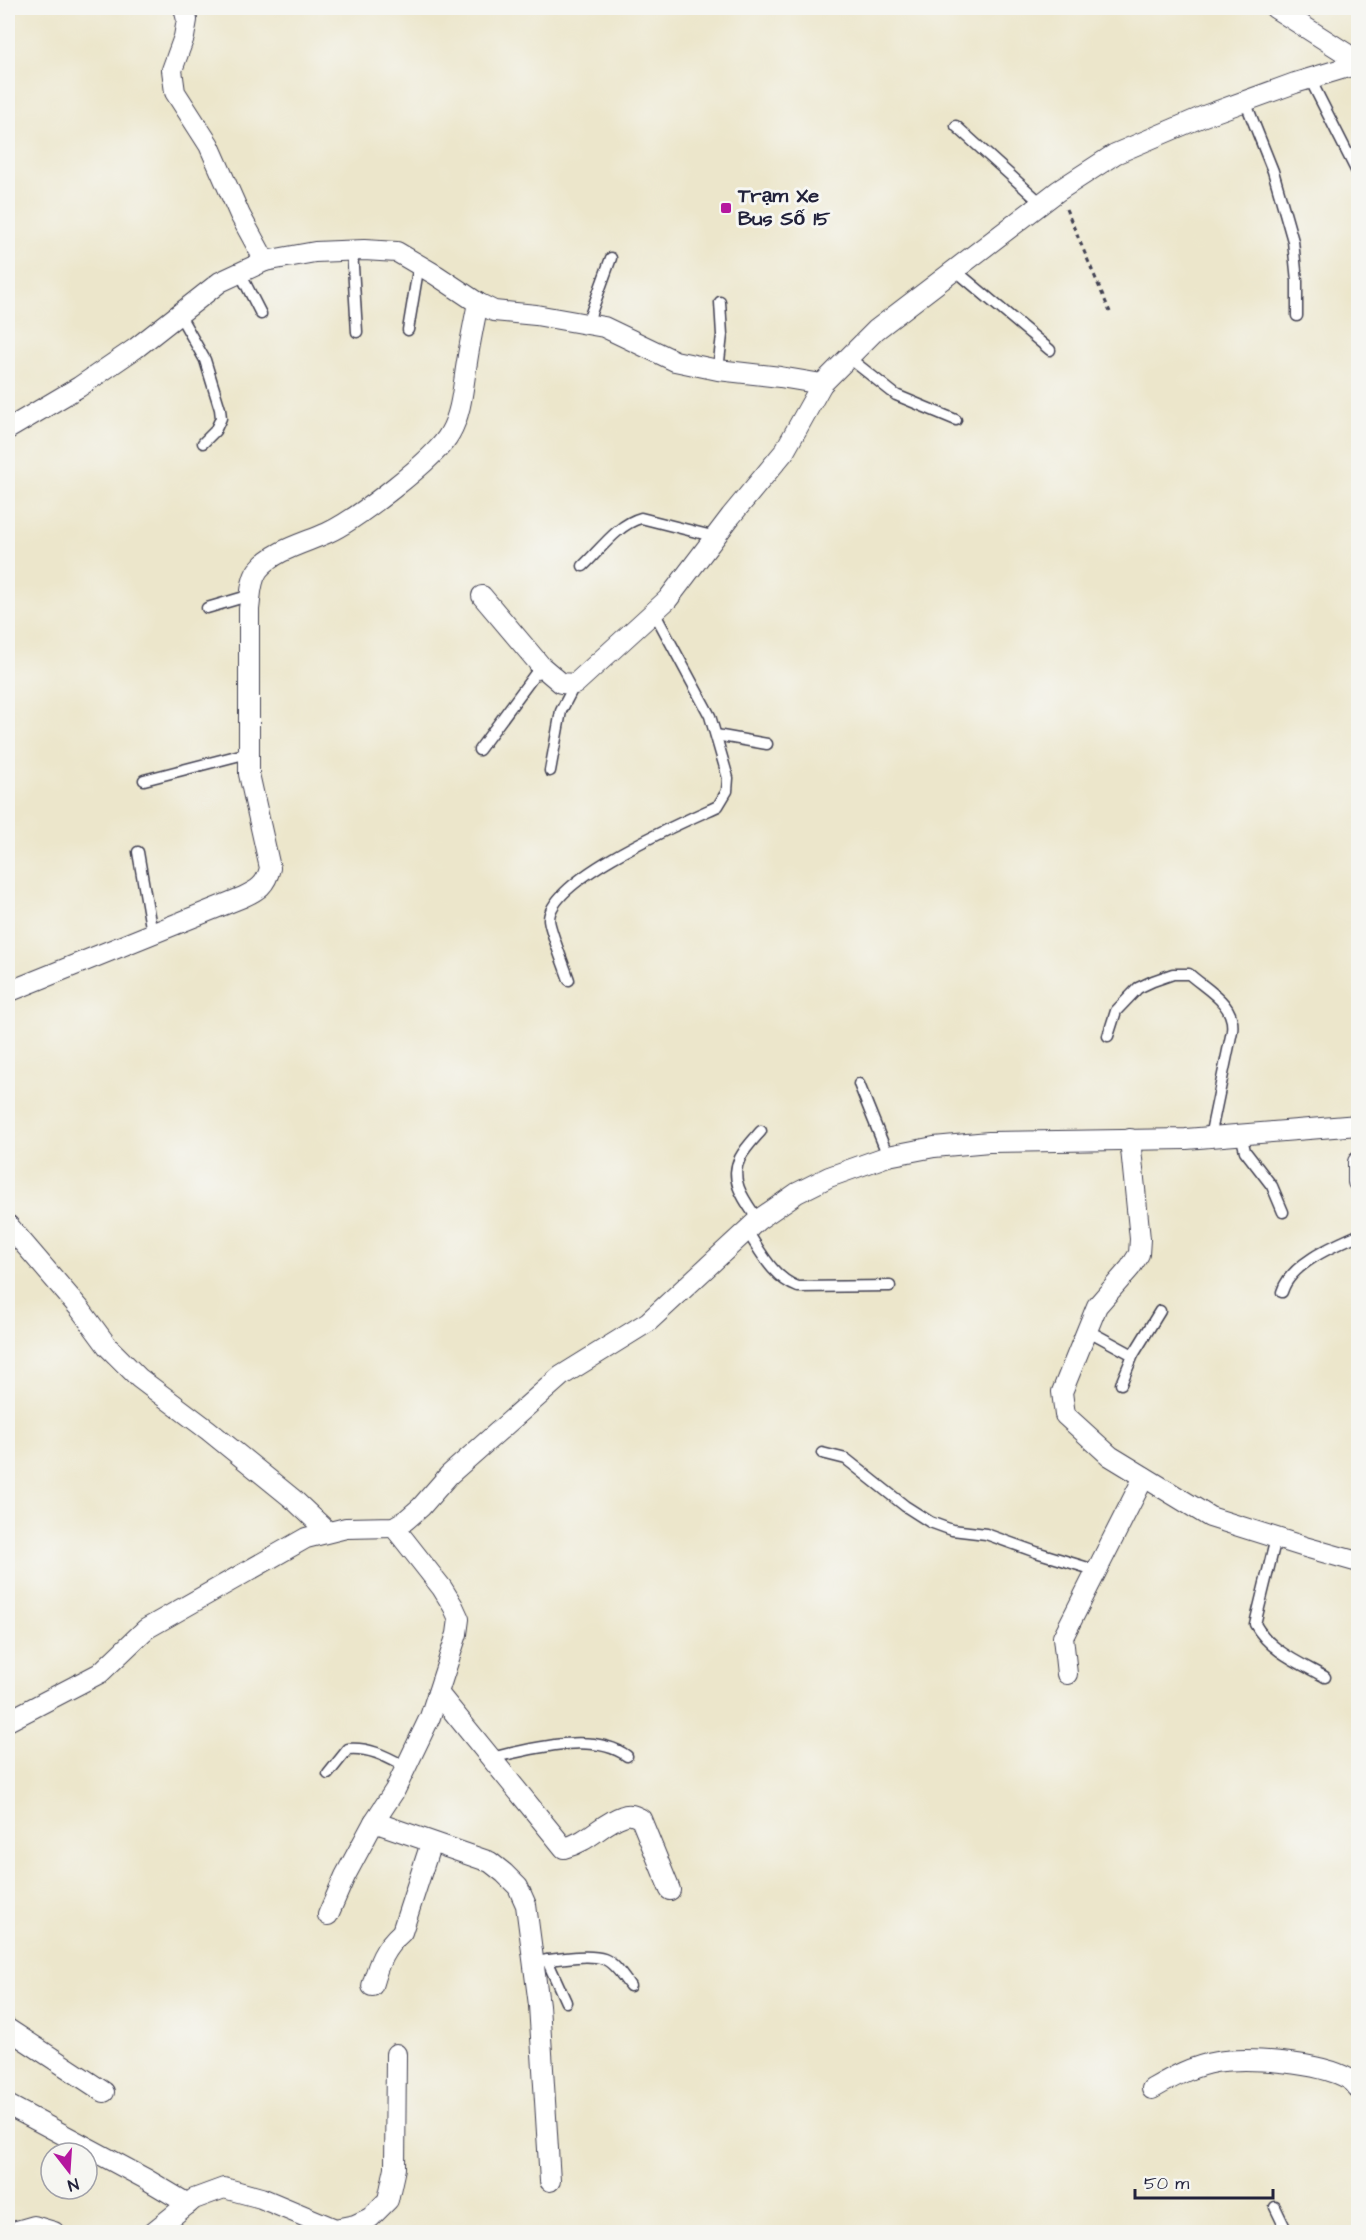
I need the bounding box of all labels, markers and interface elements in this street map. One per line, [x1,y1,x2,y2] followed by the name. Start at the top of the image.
[737,182,831,233] place label: Trạm Xe Bus Số 15
[719,201,733,215] marker: Trạm Xe Bus Số 15
[39,2141,99,2201] north arrow
[1135,2162,1273,2200] scale bar
[1144,2171,1189,2196] text: 50 m
[65,2172,81,2196] text: N

